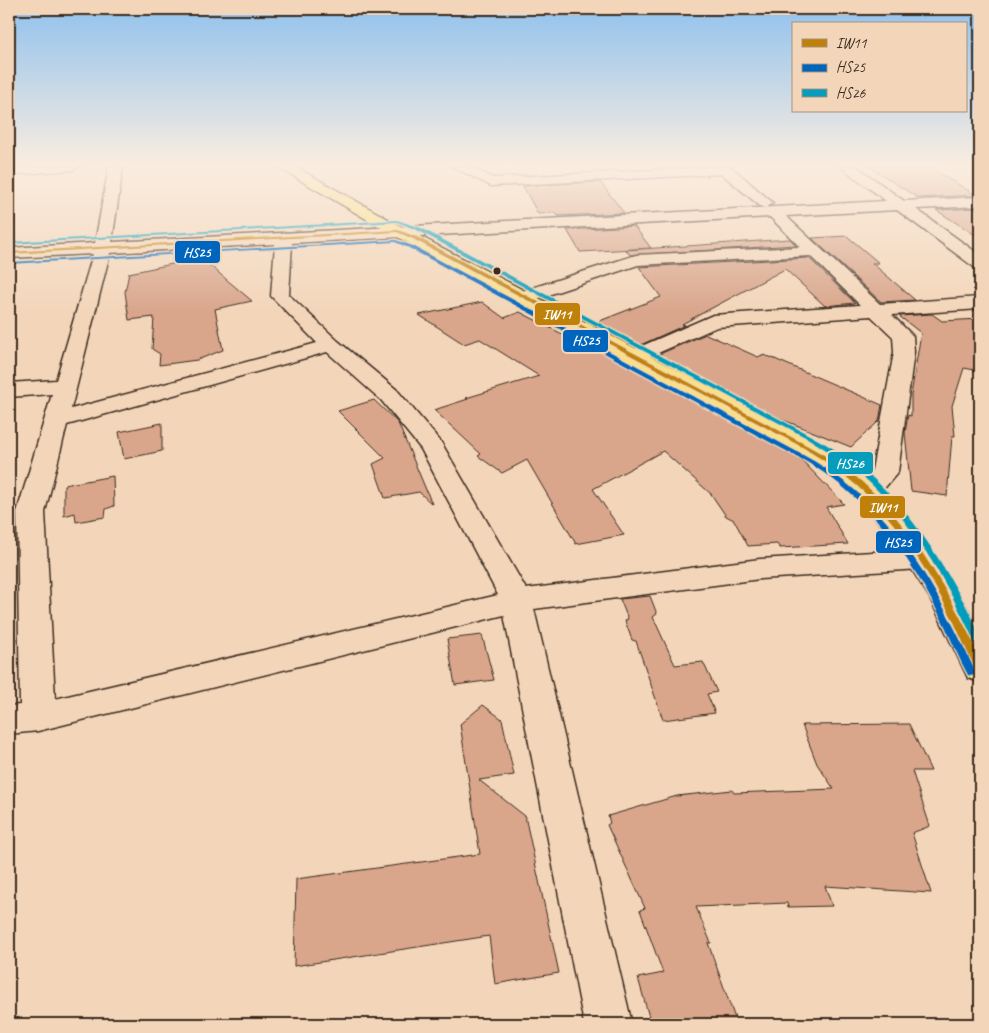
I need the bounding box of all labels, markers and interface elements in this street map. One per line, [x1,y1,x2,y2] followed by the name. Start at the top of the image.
[792,22,966,112] legend
[836,34,868,53] text: IW11
[836,58,866,77] text: HS25
[836,84,866,103] text: HS26
[174,240,221,264] line badge: HS25
[183,244,213,261] text: HS25
[492,266,502,276] unlabelled marker
[534,302,581,326] line badge: IW11
[543,306,573,323] text: IW11
[562,329,609,353] line badge: HS25
[572,332,602,349] text: HS25
[827,451,874,475] line badge: HS26
[836,455,865,472] text: HS26
[859,495,906,519] line badge: IW11
[869,499,899,516] text: IW11
[875,530,922,554] line badge: HS25
[884,534,914,551] text: HS25

